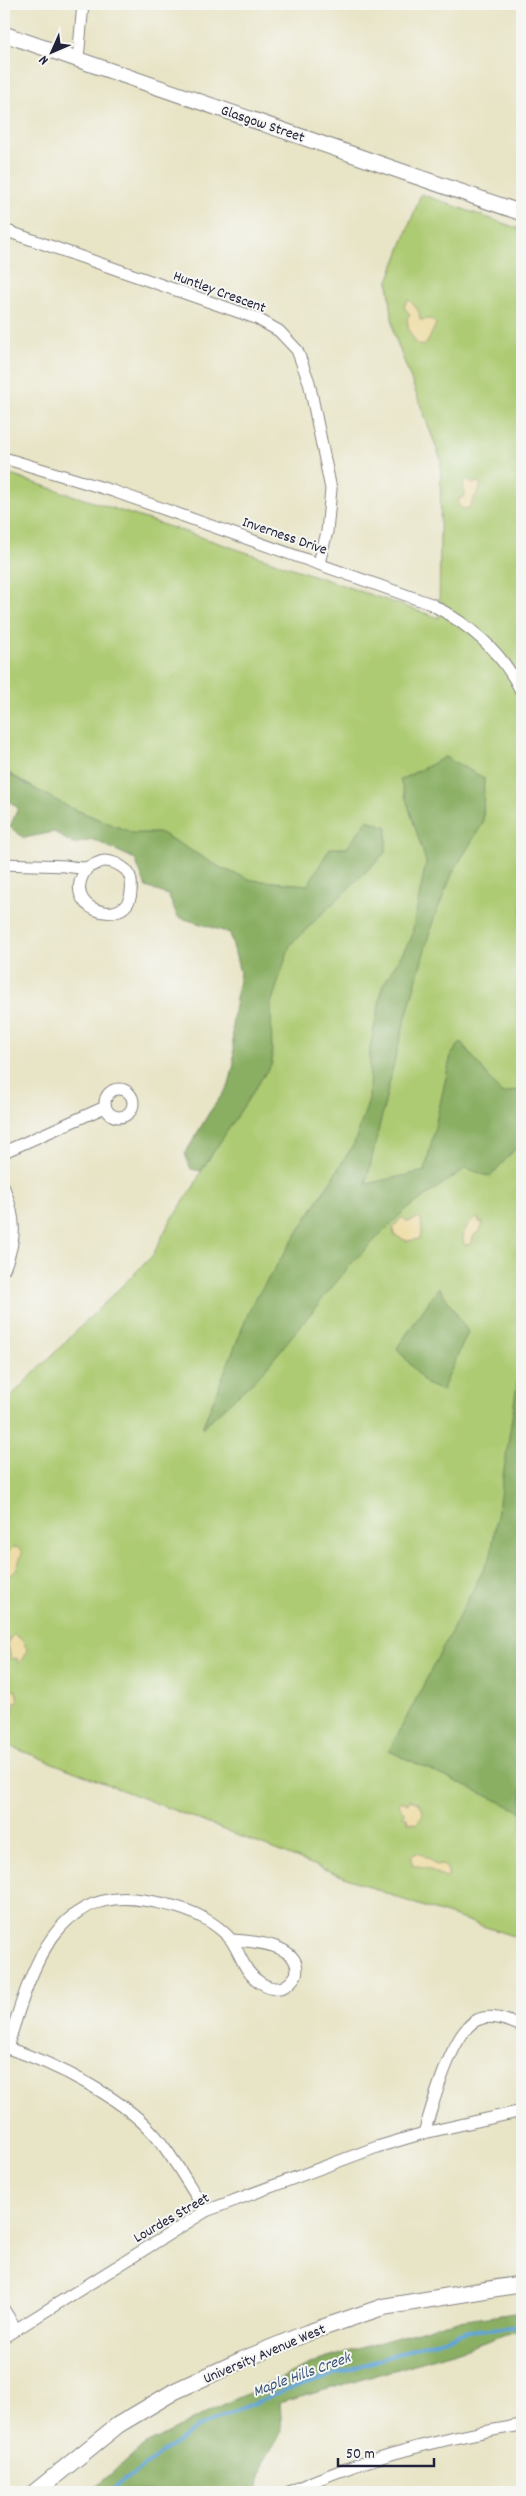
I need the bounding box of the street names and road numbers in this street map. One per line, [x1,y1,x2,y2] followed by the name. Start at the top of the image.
[217,100,308,150] street label: Glasgow Street
[170,266,269,320] street label: Huntley Crescent
[239,512,330,562] street label: Inverness Drive
[130,2188,215,2249] street label: Lourdes Street
[200,2319,330,2391] street label: University Avenue West

